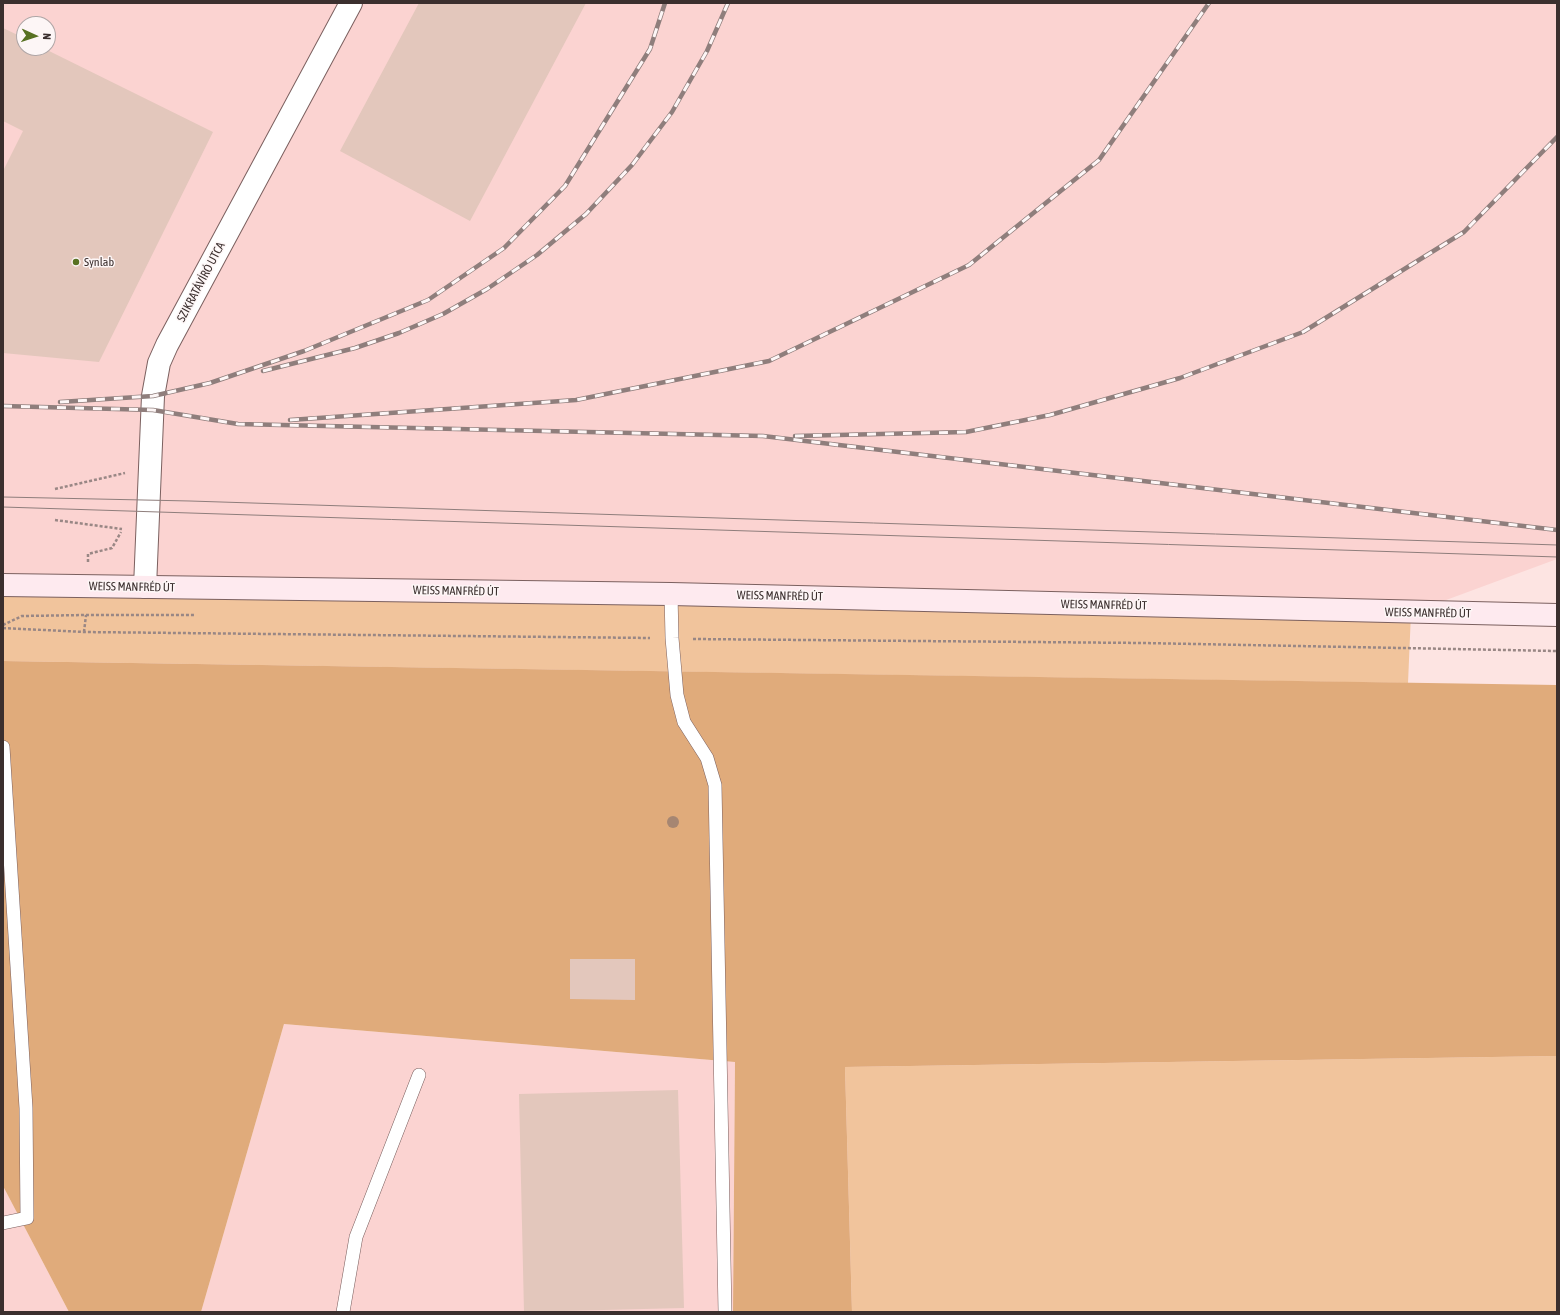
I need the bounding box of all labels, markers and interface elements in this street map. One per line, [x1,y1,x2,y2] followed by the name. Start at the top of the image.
[16,16,56,56] north arrow
[41,33,53,40] text: N
[174,240,228,324] street label: SZIKRATÁVÍRÓ UTCA
[84,255,114,269] place label: Synlab
[71,257,81,267] marker: Synlab
[89,579,175,595] street label: WEISS MANFRÉD ÚT
[413,583,499,599] street label: WEISS MANFRÉD ÚT
[737,588,823,604] street label: WEISS MANFRÉD ÚT
[1061,597,1147,613] street label: WEISS MANFRÉD ÚT
[1385,605,1471,621] street label: WEISS MANFRÉD ÚT

